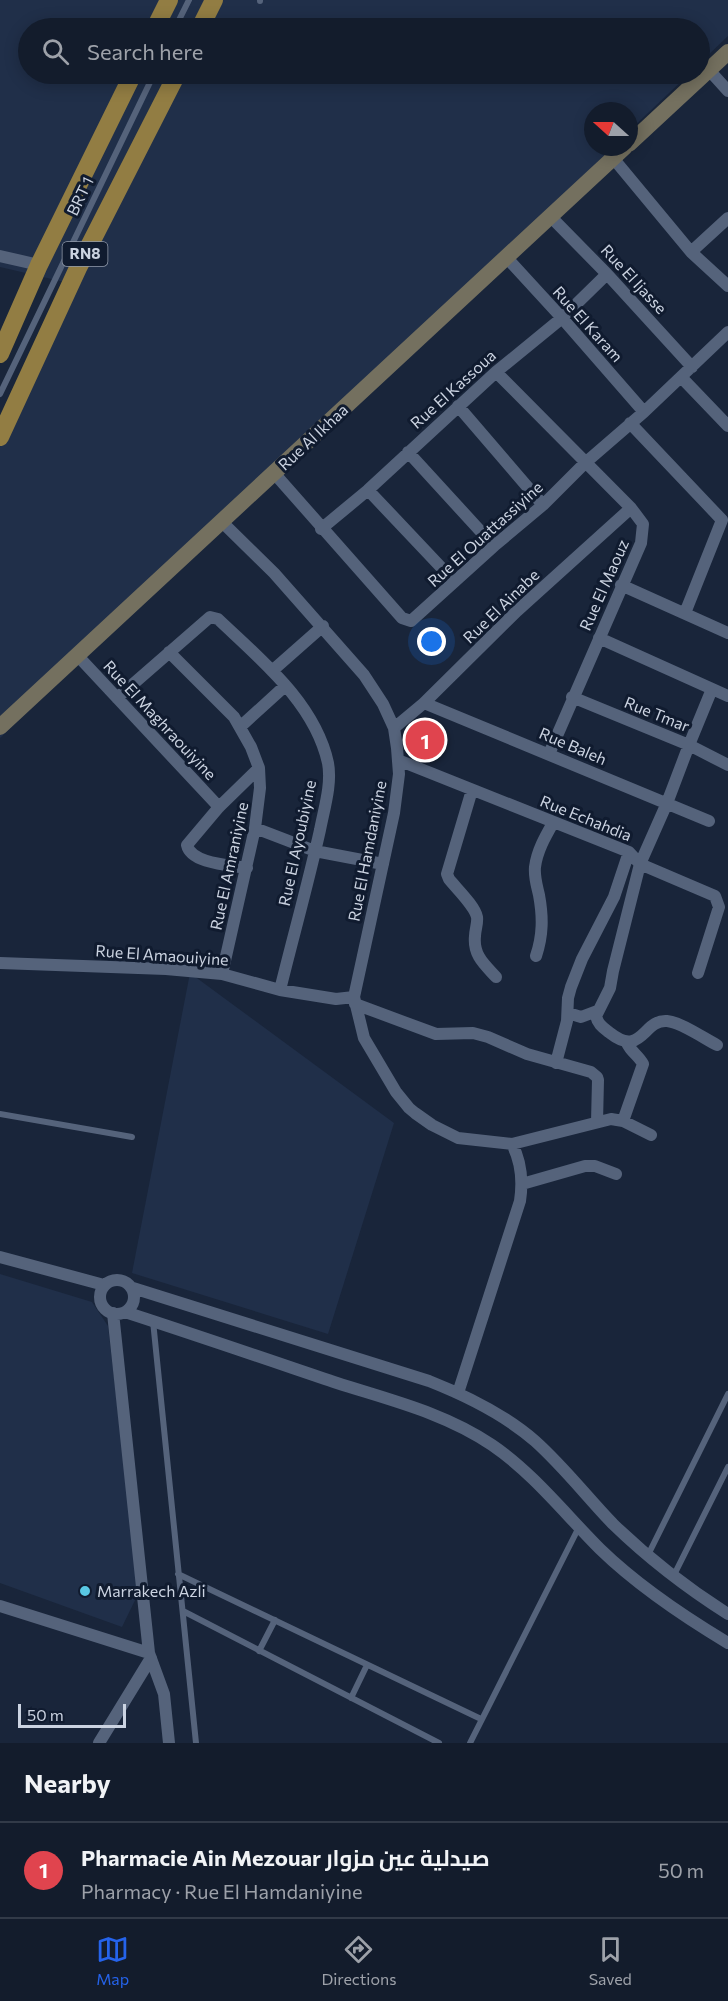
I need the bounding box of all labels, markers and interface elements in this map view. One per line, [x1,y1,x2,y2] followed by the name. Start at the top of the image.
[18,18,710,84] search box
[39,35,72,68] icon: search
[87,38,203,65] text: Search here
[584,102,638,156] north arrow
[62,173,97,218] street label: BRT 1
[598,240,671,317] street label: Rue El Ijasse
[62,242,107,266] road number: RN8
[549,282,627,365] street label: Rue El Karam
[406,345,499,432] street label: Rue El Kassoua
[274,400,351,474] street label: Rue Al Ikhaa
[423,477,546,590] street label: Rue El Ouattassiyine
[575,536,632,633] street label: Rue El Maouz
[459,565,543,647] street label: Rue El Ainabe
[417,627,446,656] your location
[100,656,221,783] street label: Rue El Maghraouiyine
[622,692,693,735] street label: Rue Tmar
[406,718,444,762] pin: 1
[537,723,610,768] street label: Rue Baleh
[274,778,319,908] street label: Rue El Ayoubiyine
[344,779,389,923] street label: Rue El Hamdaniyine
[538,791,635,844] street label: Rue Echahdia
[206,800,251,932] street label: Rue El Amraniyine
[95,940,229,969] street label: Rue El Amaouiyine
[97,1581,206,1600] place label: Marrakech Azli
[78,1584,92,1598] marker: Marrakech Azli
[18,1701,126,1728] scale bar
[27,1705,64,1724] text: 50 m
[24,1767,111,1798] text: Nearby
[81,1844,490,1871] text: Pharmacie Ain Mezouar صيدلية عين مزوار
[39,1858,48,1882] text: 1
[658,1858,704,1882] text: 50 m
[81,1879,363,1903] text: Pharmacy · Rue El Hamdaniyine
[96,1933,129,1988] tab: Map
[321,1933,396,1988] tab: Directions
[589,1933,632,1988] tab: Saved

